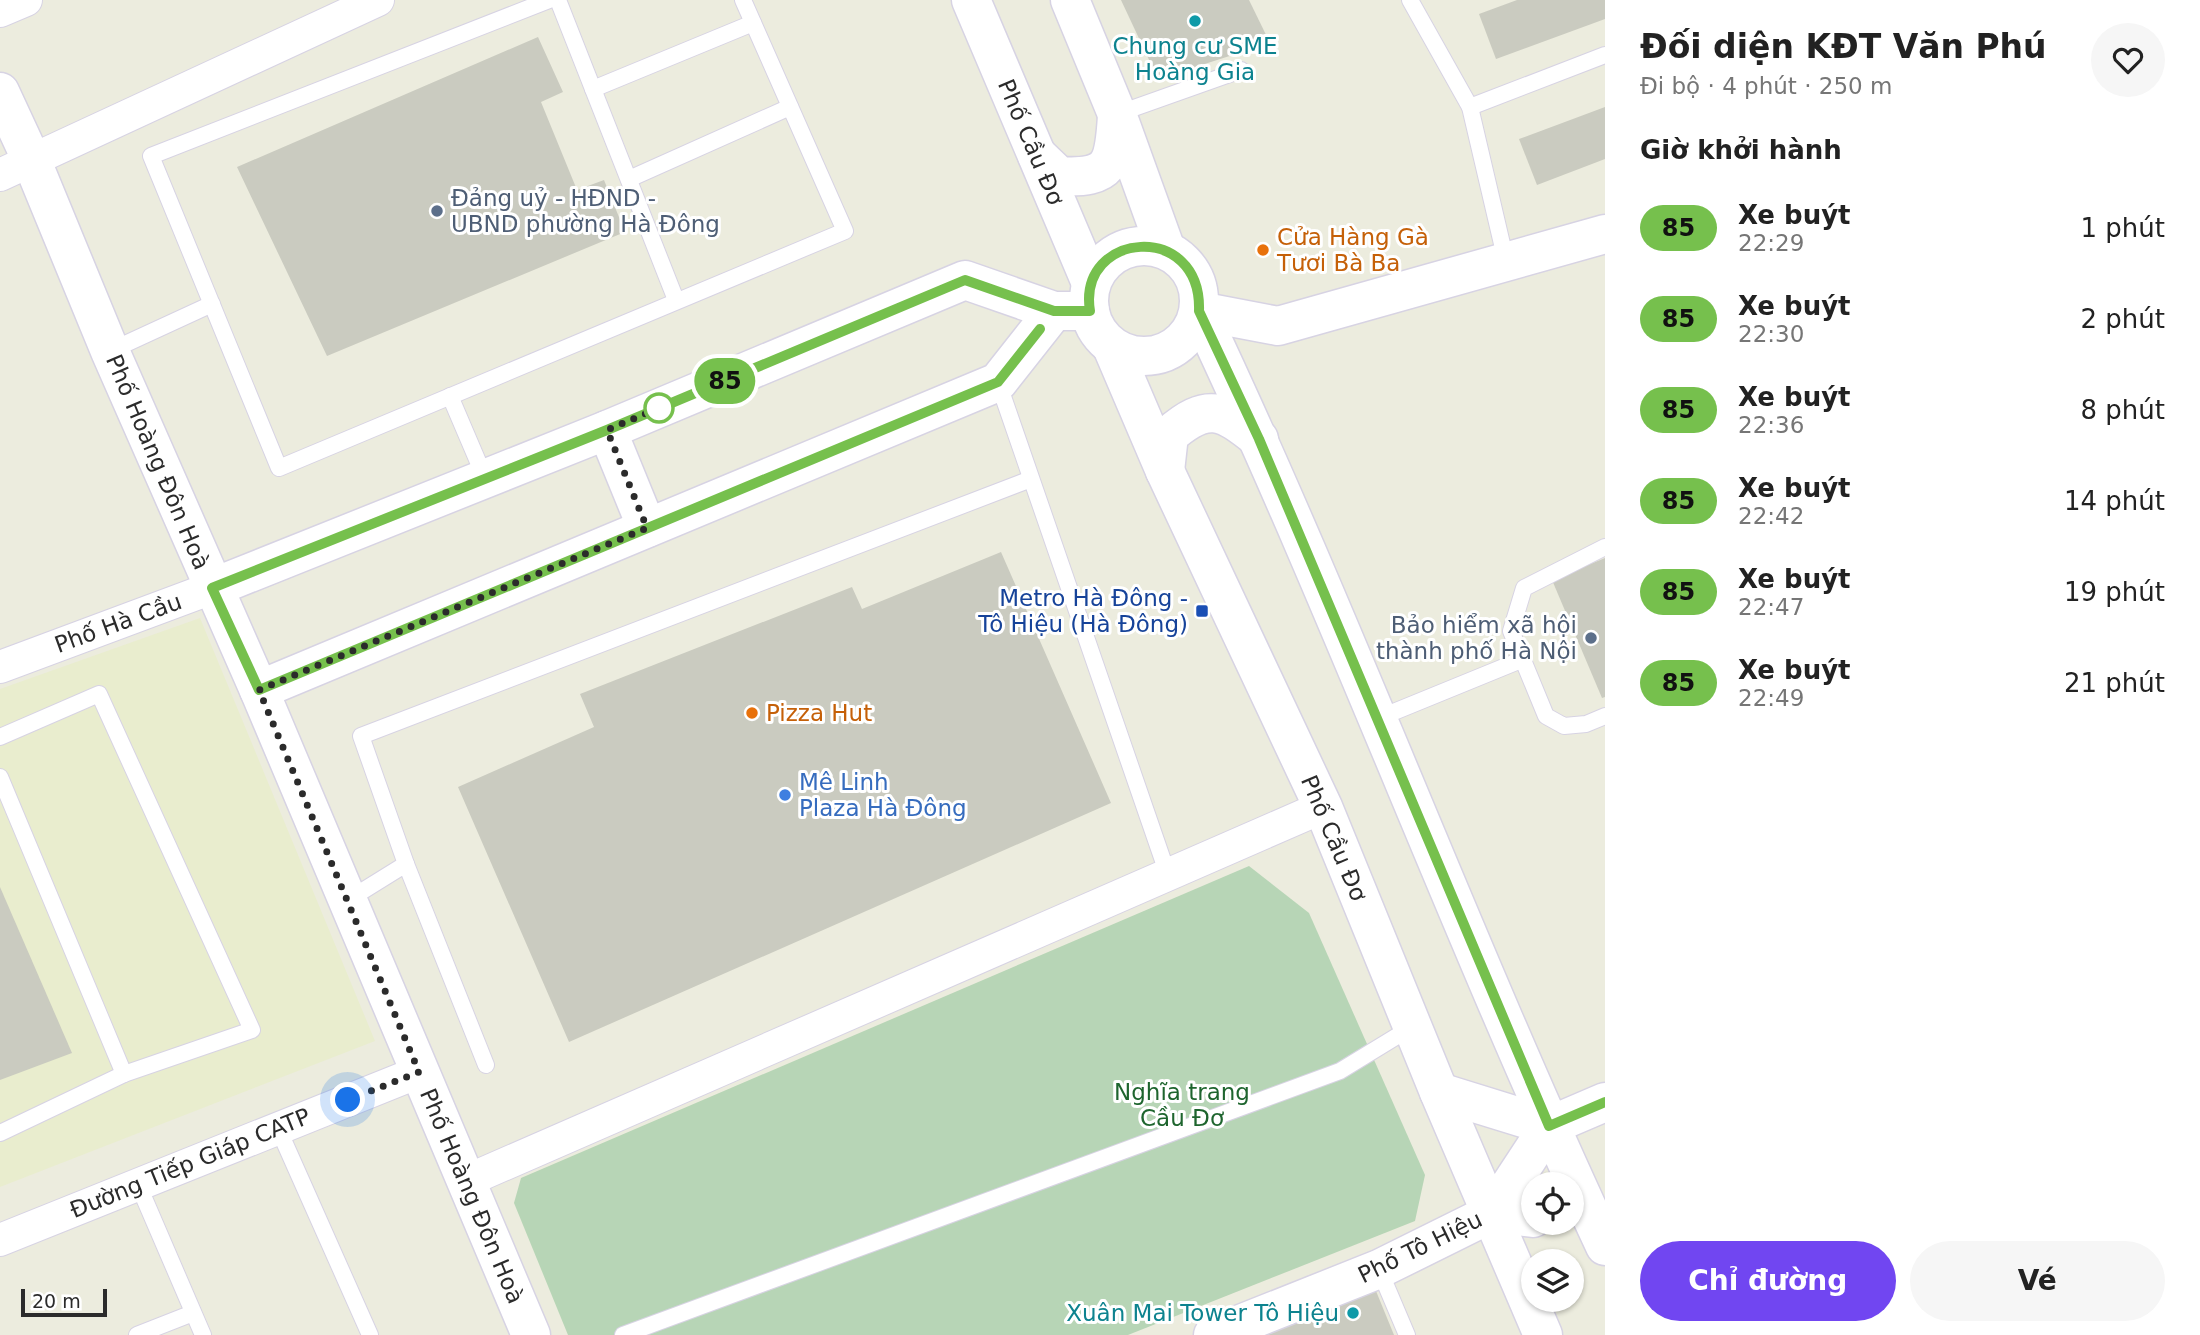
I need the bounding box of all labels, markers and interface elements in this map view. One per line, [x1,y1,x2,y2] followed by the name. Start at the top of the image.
[1187,13,1203,29] marker: Chung cư SME Hoàng Gia
[2091,23,2165,97] button: heart
[1640,27,2047,66] text: Đối diện KĐT Văn Phú
[1112,33,1278,85] place label: Chung cư SME Hoàng Gia
[1640,73,1892,99] text: Đi bộ · 4 phút · 250 m
[993,75,1069,209] street label: Phố Cầu Đơ
[1640,135,1842,165] text: Giờ khởi hành
[451,185,720,237] place label: Đảng uỷ - HĐND - UBND phường Hà Đông
[1738,200,1851,230] text: Xe buýt
[429,203,445,219] marker: Đảng uỷ - HĐND - UBND phường Hà Đông
[2081,213,2165,243] text: 1 phút
[1662,214,1695,242] text: 85
[1276,224,1429,276] place label: Cửa Hàng Gà Tươi Bà Ba
[1738,230,1804,256] text: 22:29
[1255,242,1271,258] marker: Cửa Hàng Gà Tươi Bà Ba
[1738,291,1851,321] text: Xe buýt
[2081,304,2165,334] text: 2 phút
[1662,305,1695,333] text: 85
[1738,321,1804,347] text: 22:30
[101,351,215,573] street label: Phố Hoàng Đôn Hoà
[694,358,756,404] line badge: 85
[708,367,742,395] text: 85
[1738,382,1851,412] text: Xe buýt
[644,393,674,423] unlabelled marker
[2081,395,2165,425] text: 8 phút
[1662,396,1695,424] text: 85
[1738,412,1804,438] text: 22:36
[1738,473,1851,503] text: Xe buýt
[2064,486,2165,516] text: 14 phút
[1662,487,1695,515] text: 85
[1738,503,1804,529] text: 22:42
[1738,564,1851,594] text: Xe buýt
[2064,577,2165,607] text: 19 phút
[1662,578,1695,606] text: 85
[977,585,1188,637] place label: Metro Hà Đông - Tô Hiệu (Hà Đông)
[51,588,185,658] street label: Phố Hà Cầu
[1738,594,1804,620] text: 22:47
[1194,603,1210,619] marker: Metro Hà Đông - Tô Hiệu (Hà Đông)
[1376,612,1577,664] place label: Bảo hiểm xã hội thành phố Hà Nội
[1583,630,1599,646] marker: Bảo hiểm xã hội thành phố Hà Nội
[1738,655,1851,685] text: Xe buýt
[2064,668,2165,698] text: 21 phút
[1662,669,1695,697] text: 85
[1738,685,1804,711] text: 22:49
[766,700,872,726] place label: Pizza Hut
[744,705,760,721] marker: Pizza Hut
[799,769,967,821] place label: Mê Linh Plaza Hà Đông
[1296,771,1372,905] street label: Phố Cầu Đơ
[777,787,793,803] marker: Mê Linh Plaza Hà Đông
[1114,1079,1250,1131] park label: Nghĩa trang Cầu Đơ
[330,1082,365,1117] your location
[415,1085,529,1307] street label: Phố Hoàng Đôn Hoà
[66,1103,314,1223] street label: Đường Tiếp Giáp CATP
[1521,1172,1584,1312] map controls
[1521,1172,1584,1235] button: locate
[1354,1206,1486,1288] street label: Phố Tô Hiệu
[1640,1241,1896,1321] button: Chỉ đường
[1910,1241,2165,1321] button: Vé
[1521,1249,1584,1312] button: layers
[21,1286,107,1318] scale bar
[32,1290,81,1312] text: 20 m
[1066,1300,1339,1326] place label: Xuân Mai Tower Tô Hiệu
[1345,1305,1361,1321] marker: Xuân Mai Tower Tô Hiệu

